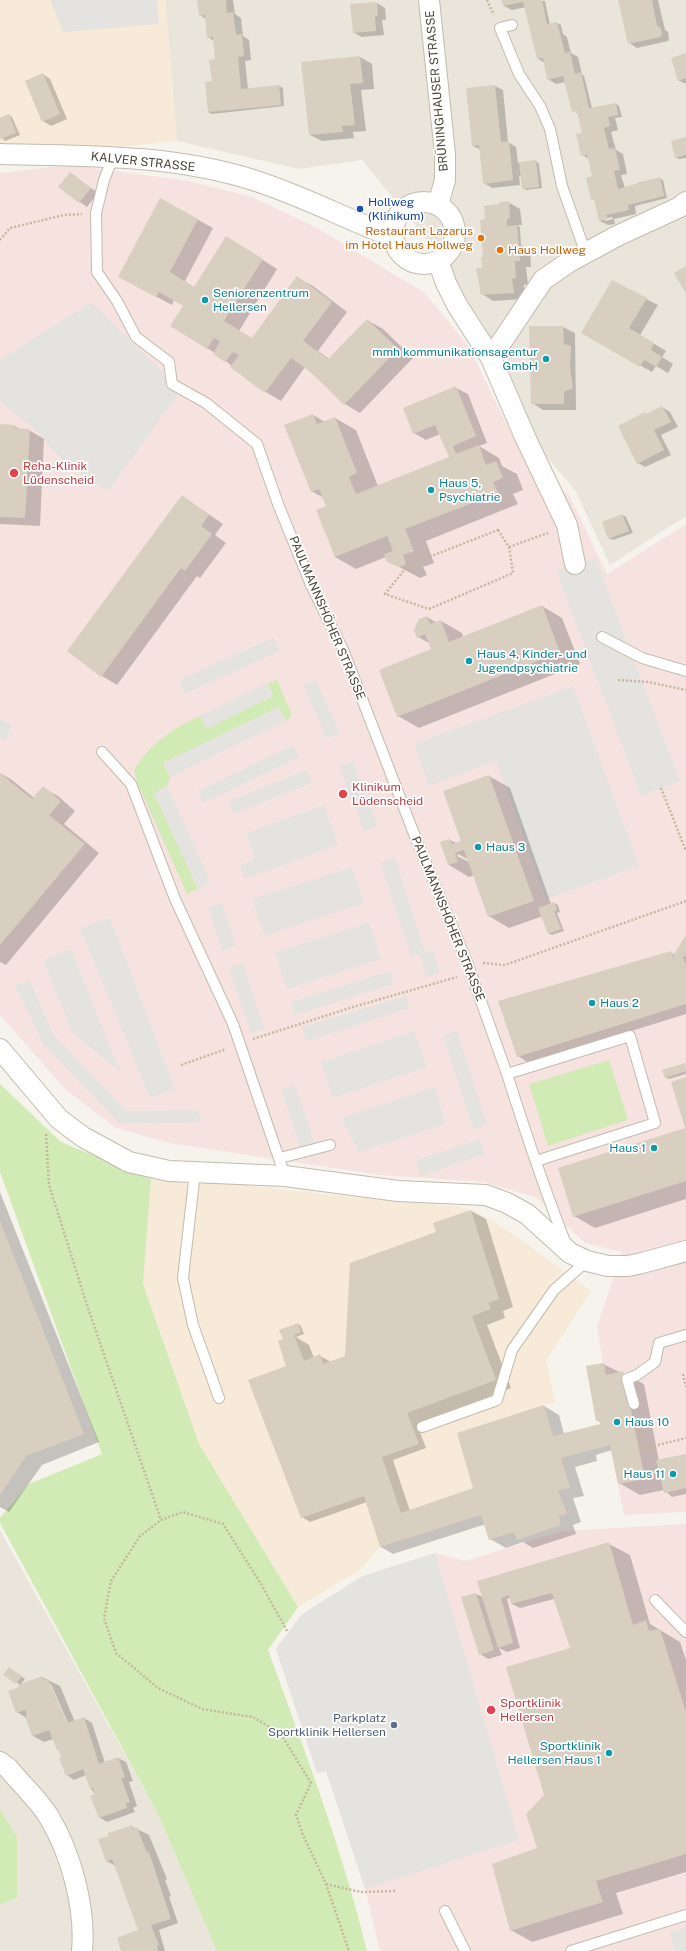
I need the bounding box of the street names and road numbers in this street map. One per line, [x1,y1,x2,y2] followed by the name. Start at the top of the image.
[423,10,451,172] street label: BRÜNINGHAUSER STRASSE
[90,149,196,175] street label: KALVER STRASSE
[286,534,368,702] street label: PAULMANNSHÖHER STRASSE
[408,835,488,1003] street label: PAULMANNSHÖHER STRASSE

